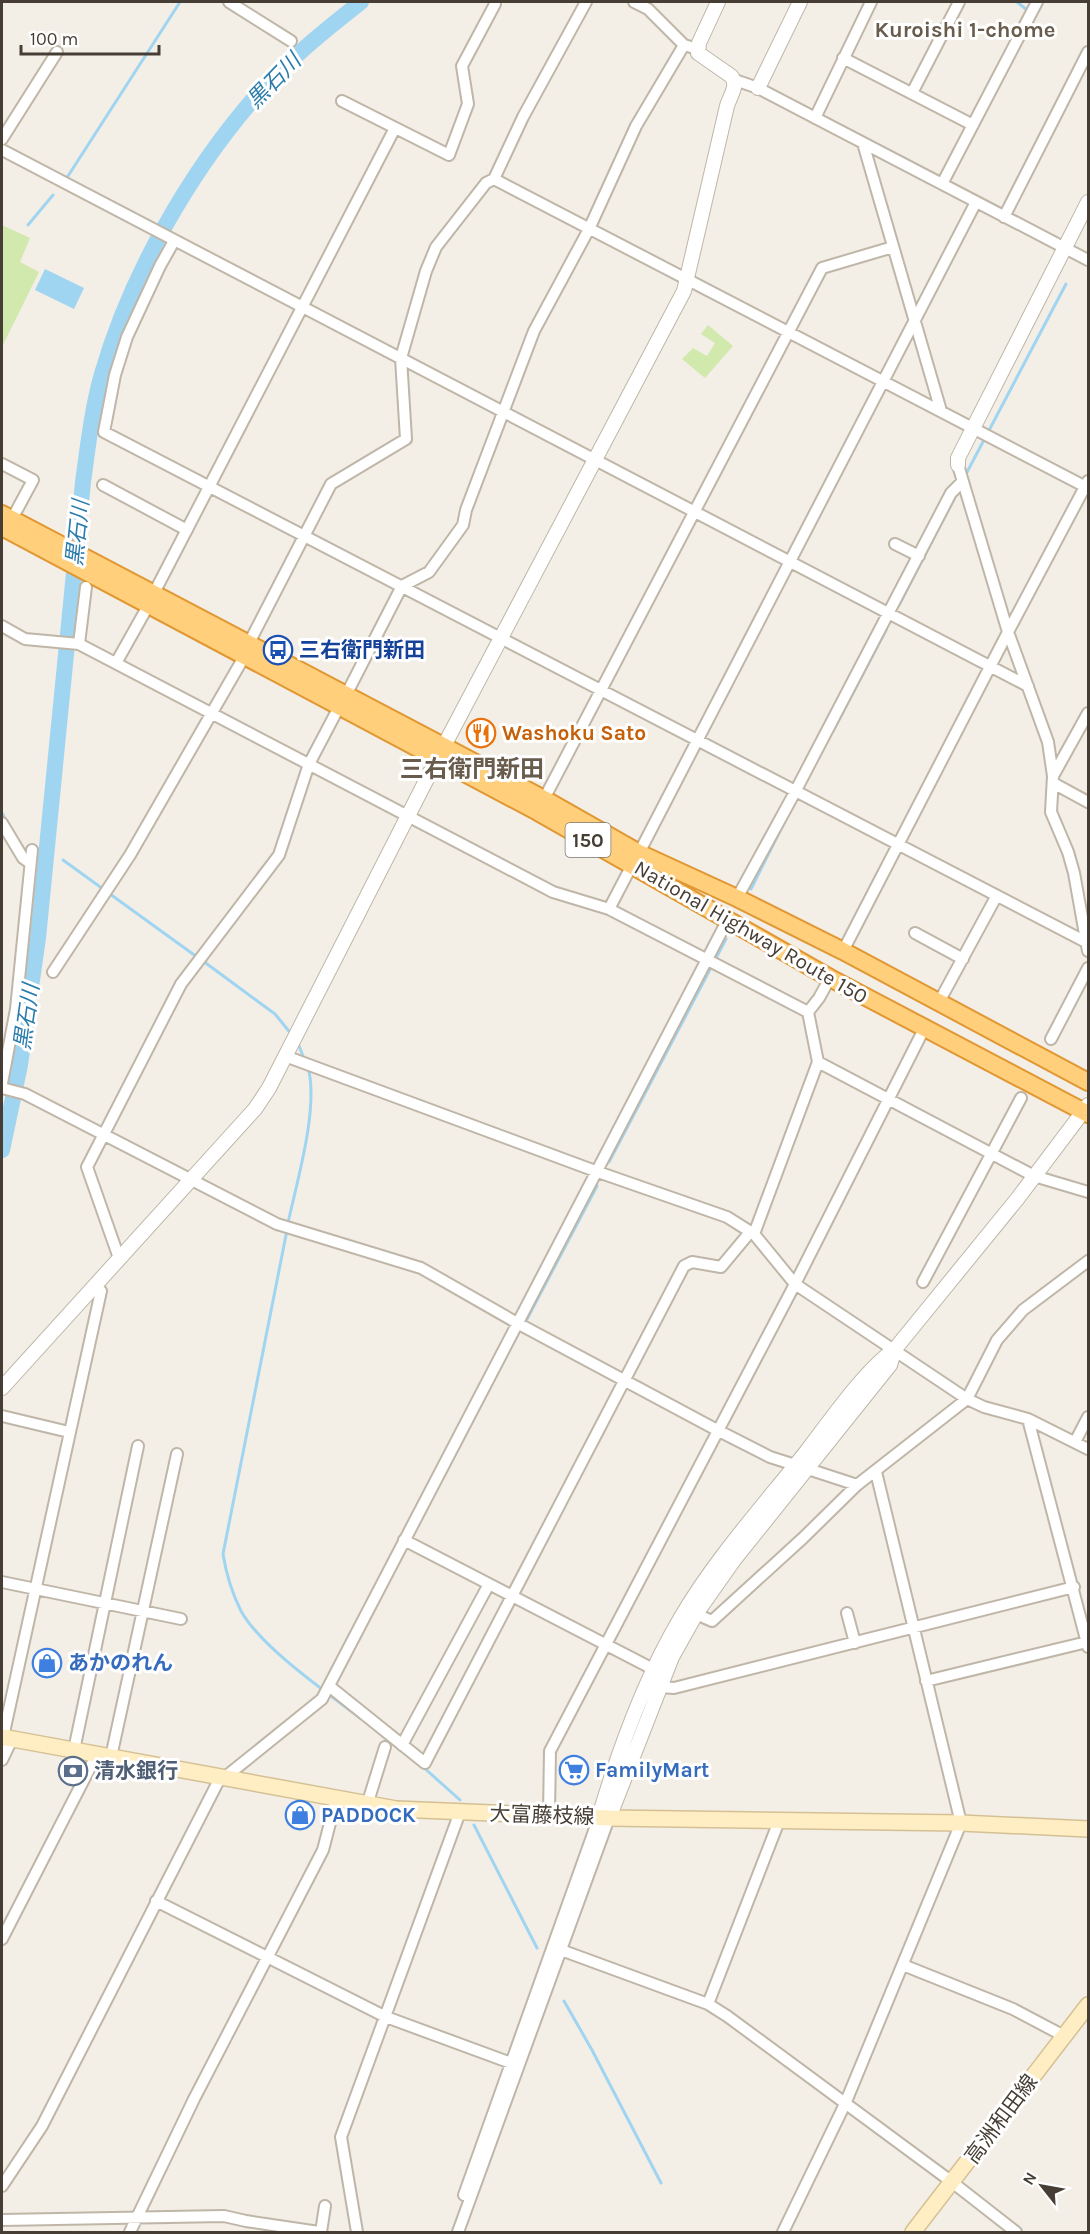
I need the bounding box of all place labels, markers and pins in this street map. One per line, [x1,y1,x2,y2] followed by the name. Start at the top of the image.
[262,634,294,666] bus stop icon: 三右衛門新田
[299,638,425,662] place label: 三右衛門新田
[465,717,497,749] restaurant icon: Washoku Sato
[502,721,646,745] place label: Washoku Sato
[31,1647,63,1679] shop icon: あかのれん
[68,1651,173,1675] place label: あかのれん
[558,1754,590,1786] supermarket icon: FamilyMart
[57,1755,89,1787] bank icon: 清水銀行
[595,1758,709,1782] place label: FamilyMart
[94,1759,178,1783] place label: 清水銀行
[284,1799,316,1831] shop icon: PADDOCK
[321,1803,416,1827] place label: PADDOCK

